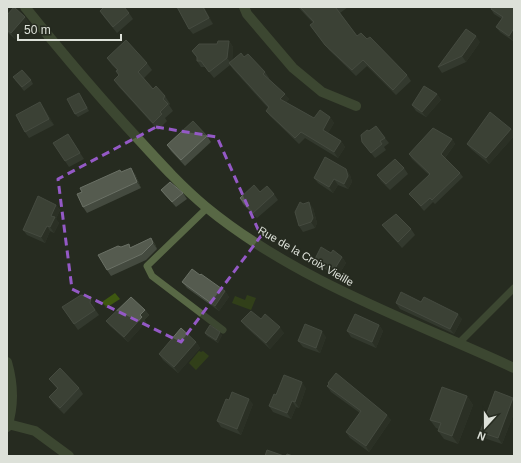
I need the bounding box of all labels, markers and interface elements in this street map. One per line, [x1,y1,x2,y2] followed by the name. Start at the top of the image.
[18,16,121,42] scale bar
[24,23,51,37] text: 50 m
[256,224,356,288] street label: Rue de la Croix Vieille
[465,407,505,447] north arrow
[476,429,487,443] text: N

